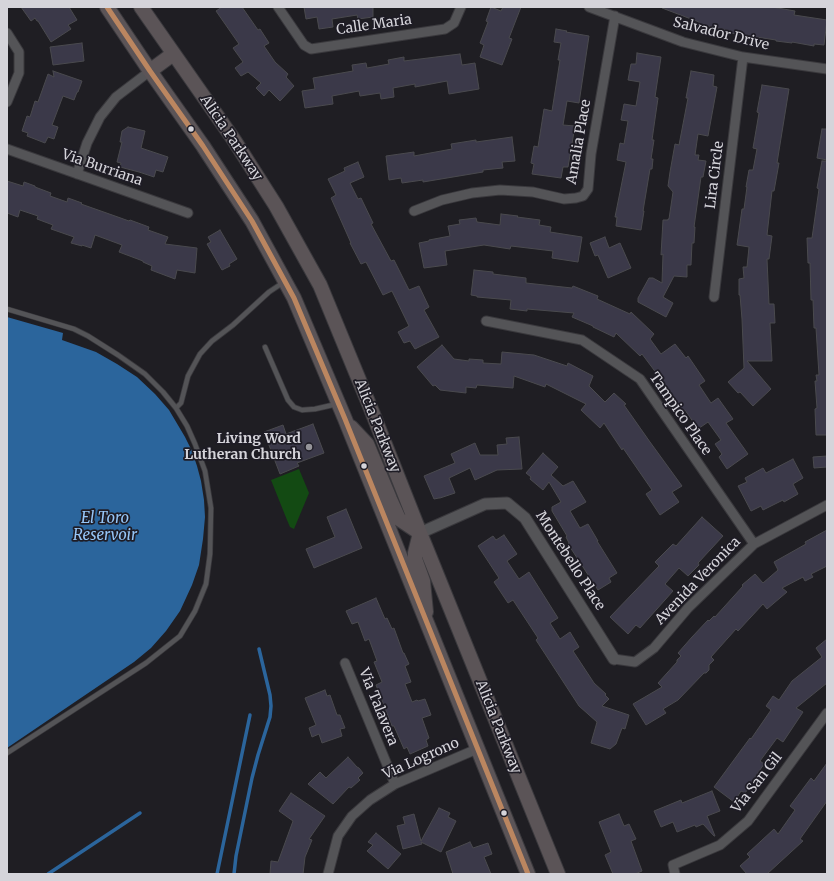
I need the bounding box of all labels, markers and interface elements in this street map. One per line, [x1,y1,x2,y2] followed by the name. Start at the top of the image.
[335,11,413,39] street label: Calle Maria
[671,14,771,54] street label: Salvador Drive
[196,92,266,184] street label: Alicia Parkway
[563,98,595,186] street label: Amalia Place
[186,124,196,134] unlabelled marker
[703,140,727,210] street label: Lira Circle
[59,146,145,190] street label: Via Burriana
[645,369,715,459] street label: Tampico Place
[351,377,403,475] street label: Alicia Parkway
[184,431,301,464] place label: Living Word Lutheran Church
[304,442,314,452] marker: Living Word Lutheran Church
[359,461,369,471] unlabelled marker
[532,508,608,614] street label: Montebello Place
[73,510,137,545] water label: El Toro Reservoir
[652,534,744,628] street label: Avenida Veronica
[355,666,401,748] street label: Via Talavera
[472,678,524,776] street label: Alicia Parkway
[380,735,462,783] street label: Via Logrono
[728,749,786,817] street label: Via San Gil
[499,808,509,818] unlabelled marker

